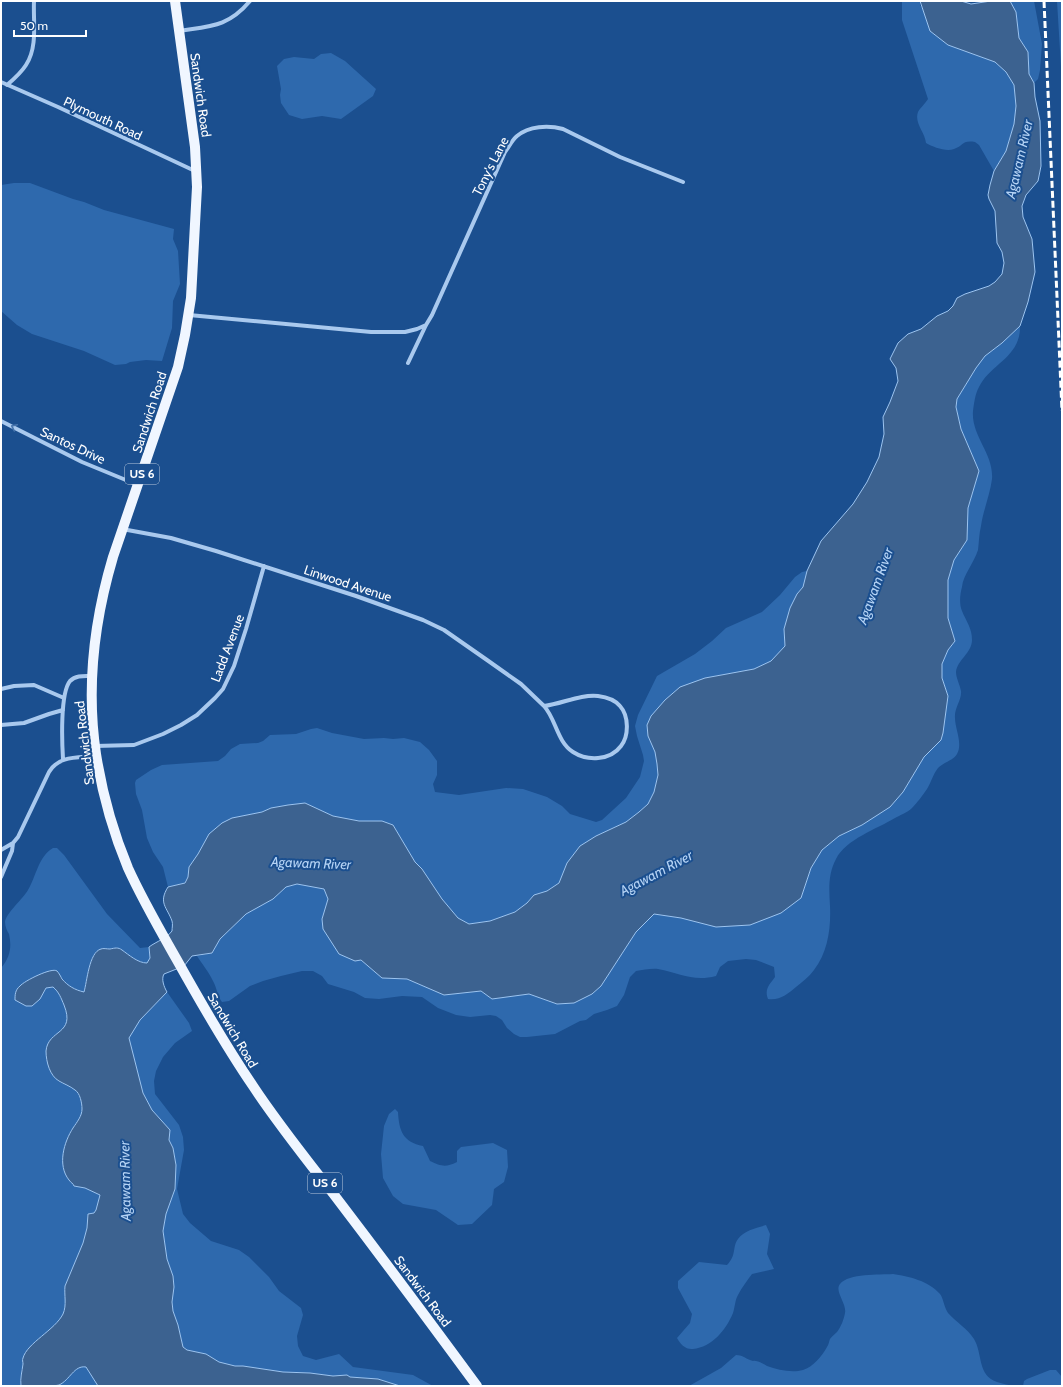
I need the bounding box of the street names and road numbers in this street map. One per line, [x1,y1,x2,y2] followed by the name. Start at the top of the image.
[187,52,215,138] street label: Sandwich Road
[61,93,145,143] street label: Plymouth Road
[468,134,512,198] street label: Tony's Lane
[128,369,170,455] street label: Sandwich Road
[38,423,108,467] street label: Santos Drive
[125,464,159,484] road number: US 6
[302,561,394,605] street label: Linwood Avenue
[207,612,247,684] street label: Ladd Avenue
[71,700,97,786] street label: Sandwich Road
[204,990,262,1070] street label: Sandwich Road
[308,1173,342,1193] road number: US 6
[391,1252,455,1330] street label: Sandwich Road

